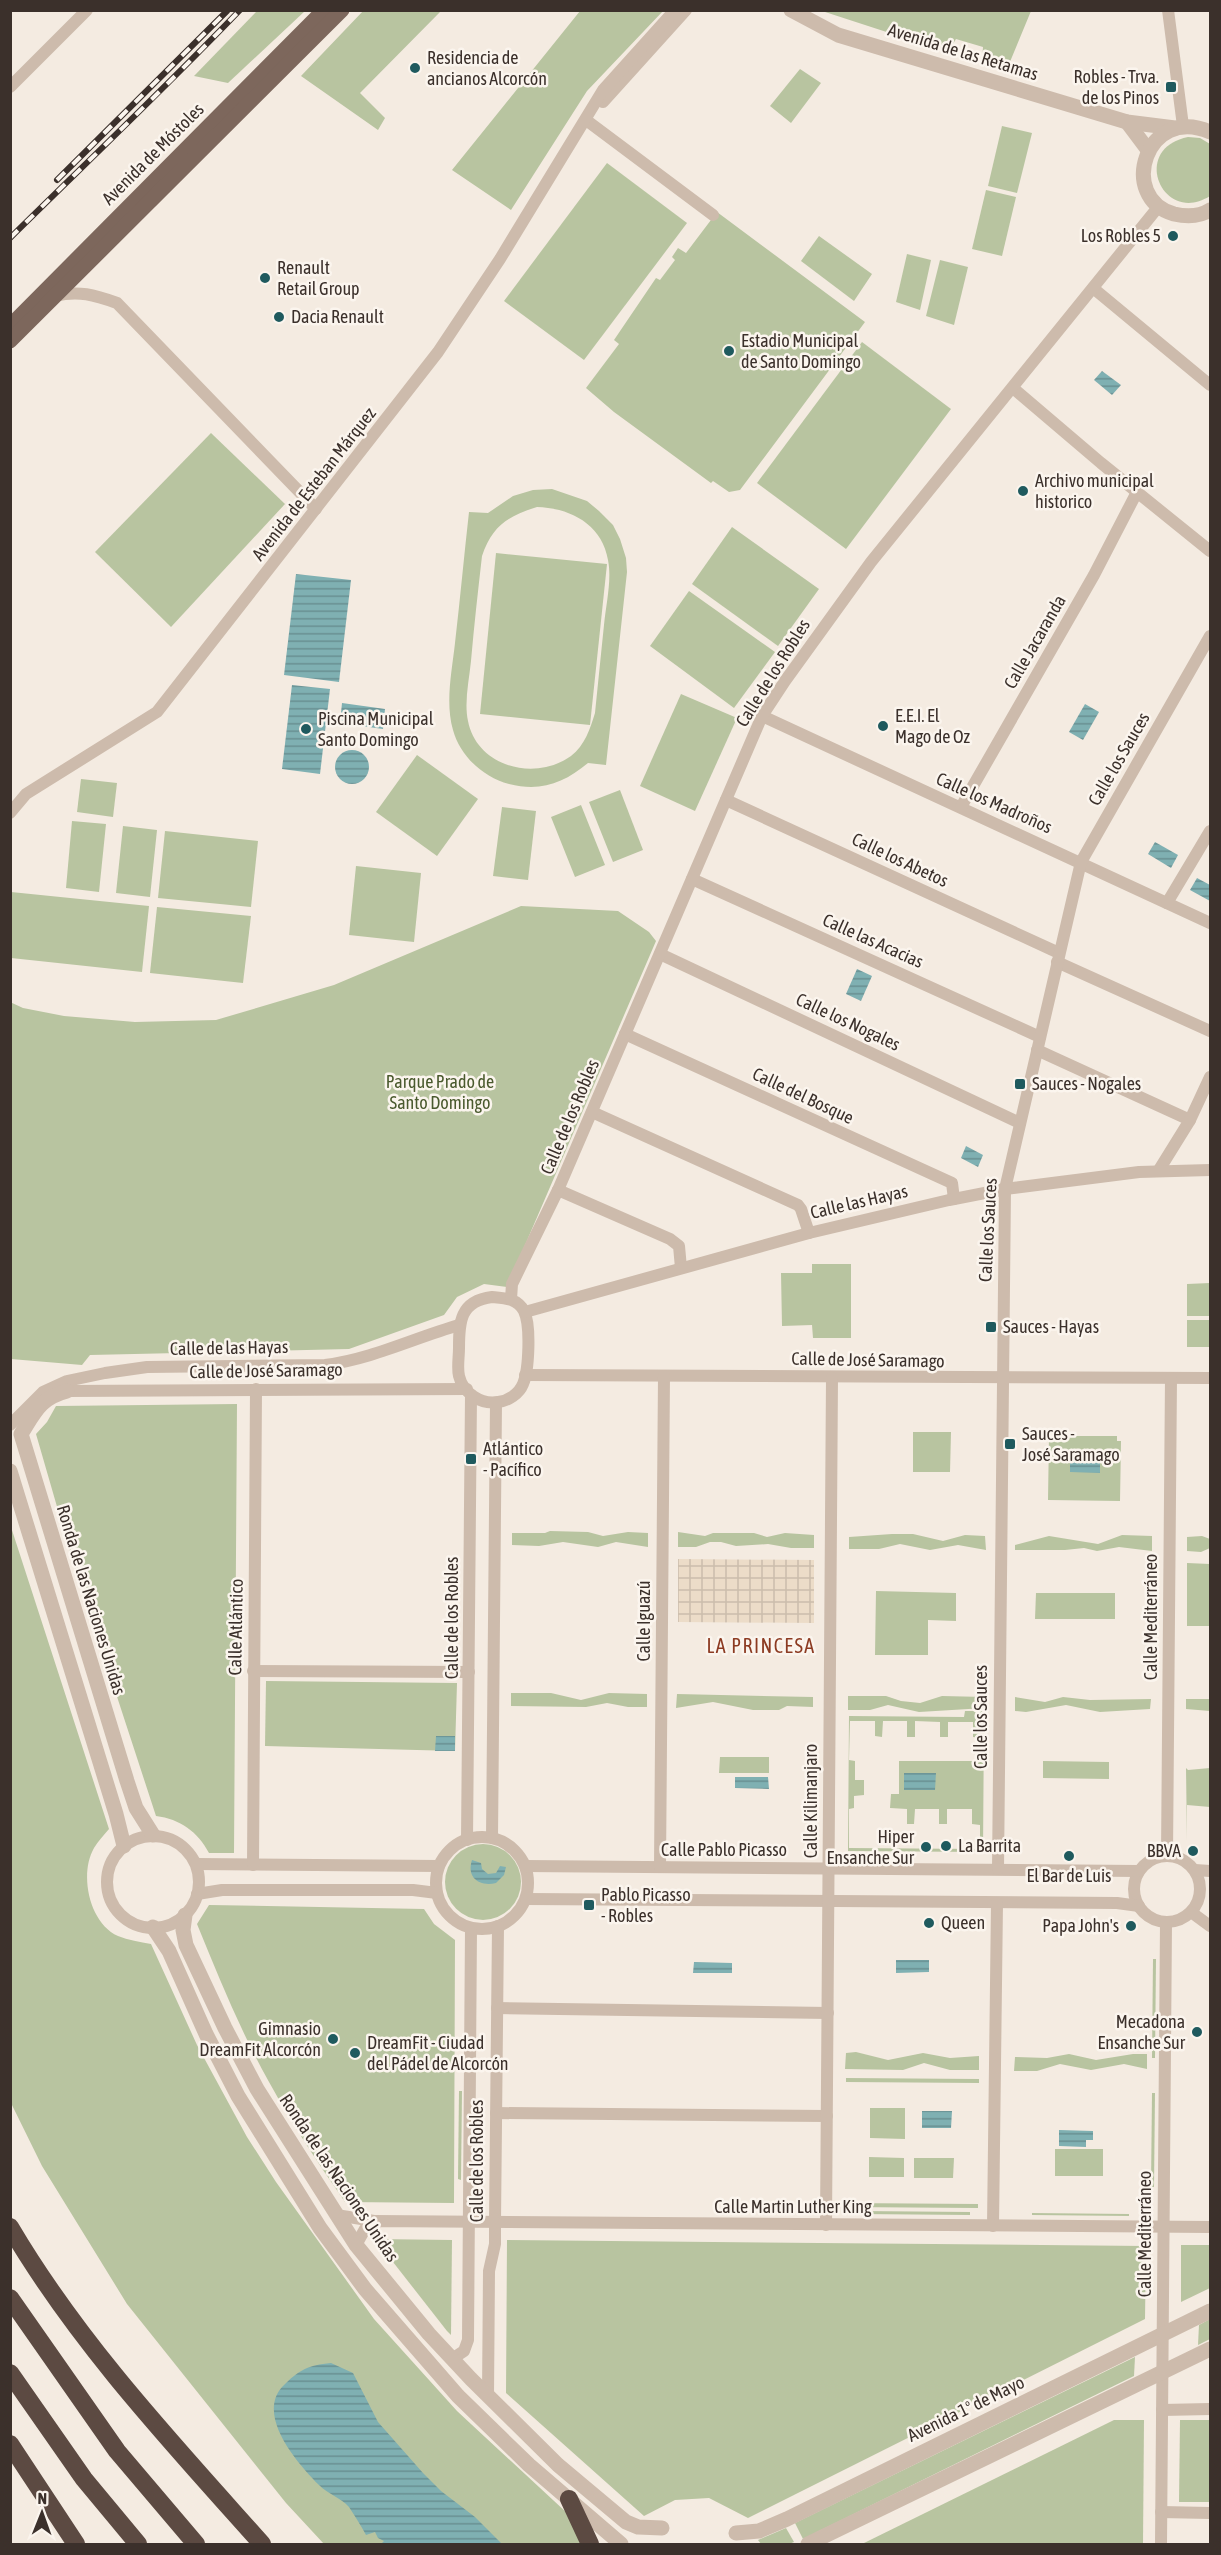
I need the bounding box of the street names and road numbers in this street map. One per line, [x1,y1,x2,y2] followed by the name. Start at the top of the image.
[885,19,1041,84] street label: Avenida de las Retamas
[97,98,208,209] street label: Avenida de Móstoles
[247,403,380,564] street label: Avenida de Esteban Márquez
[999,591,1070,692] street label: Calle Jacaranda
[731,615,814,730] street label: Calle de los Robles
[1083,708,1154,809] street label: Calle los Sauces
[933,768,1055,837] street label: Calle los Madroños
[849,828,952,891] street label: Calle los Abetos
[820,909,927,972] street label: Calle las Acacias
[793,988,904,1055] street label: Calle los Nogales
[536,1056,603,1177] street label: Calle de los Robles
[749,1063,857,1128] street label: Calle del Bosque
[974,1177,1001,1283] street label: Calle los Sauces
[808,1180,910,1223] street label: Calle las Hayas
[170,1336,288,1359] street label: Calle de las Hayas
[791,1348,945,1371] street label: Calle de José Saramago
[189,1359,343,1382] street label: Calle de José Saramago
[53,1502,130,1697] street label: Ronda de las Naciones Unidas
[1140,1554,1161,1680] street label: Calle Mediterráneo
[441,1557,462,1679] street label: Calle de los Robles
[224,1578,247,1676] street label: Calle Atlántico
[633,1580,654,1662] street label: Calle Iguazú
[970,1665,991,1769] street label: Calle los Sauces
[800,1744,821,1858] street label: Calle Kilimanjaro
[661,1839,787,1860] street label: Calle Pablo Picasso
[276,2090,403,2265] street label: Ronda de las Naciones Unidas
[466,2100,487,2222] street label: Calle de los Robles
[1134,2171,1155,2297] street label: Calle Mediterráneo
[714,2196,872,2217] street label: Calle Martin Luther King
[904,2371,1028,2446] street label: Avenida 1º de Mayo

